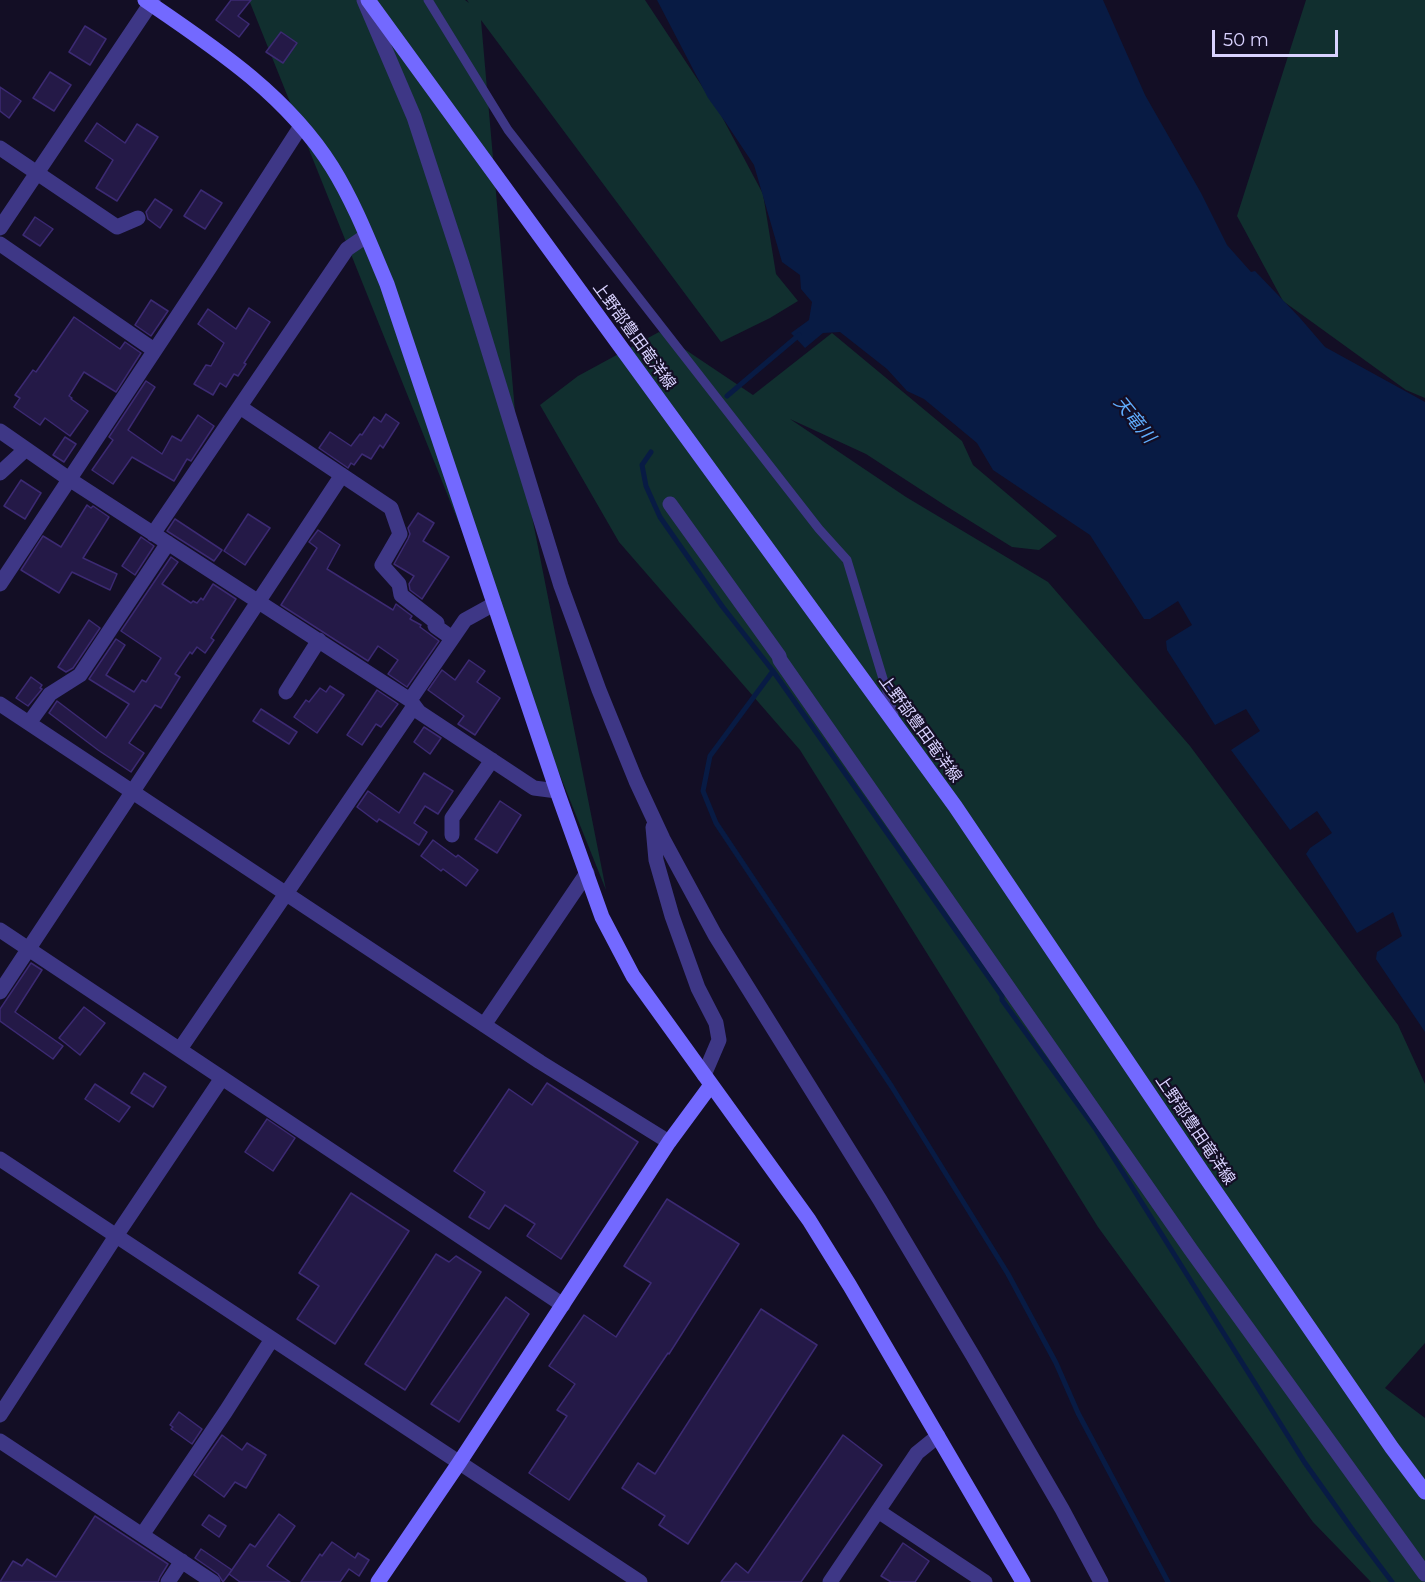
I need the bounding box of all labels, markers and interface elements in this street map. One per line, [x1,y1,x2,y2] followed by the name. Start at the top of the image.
[1215,18,1341,56] scale bar
[1223,29,1269,51] text: 50 m
[589,279,679,393] street label: 上野部豊田竜洋線
[1109,392,1159,448] water label: 天竜川
[875,672,965,786] street label: 上野部豊田竜洋線
[1151,1072,1239,1188] street label: 上野部豊田竜洋線

